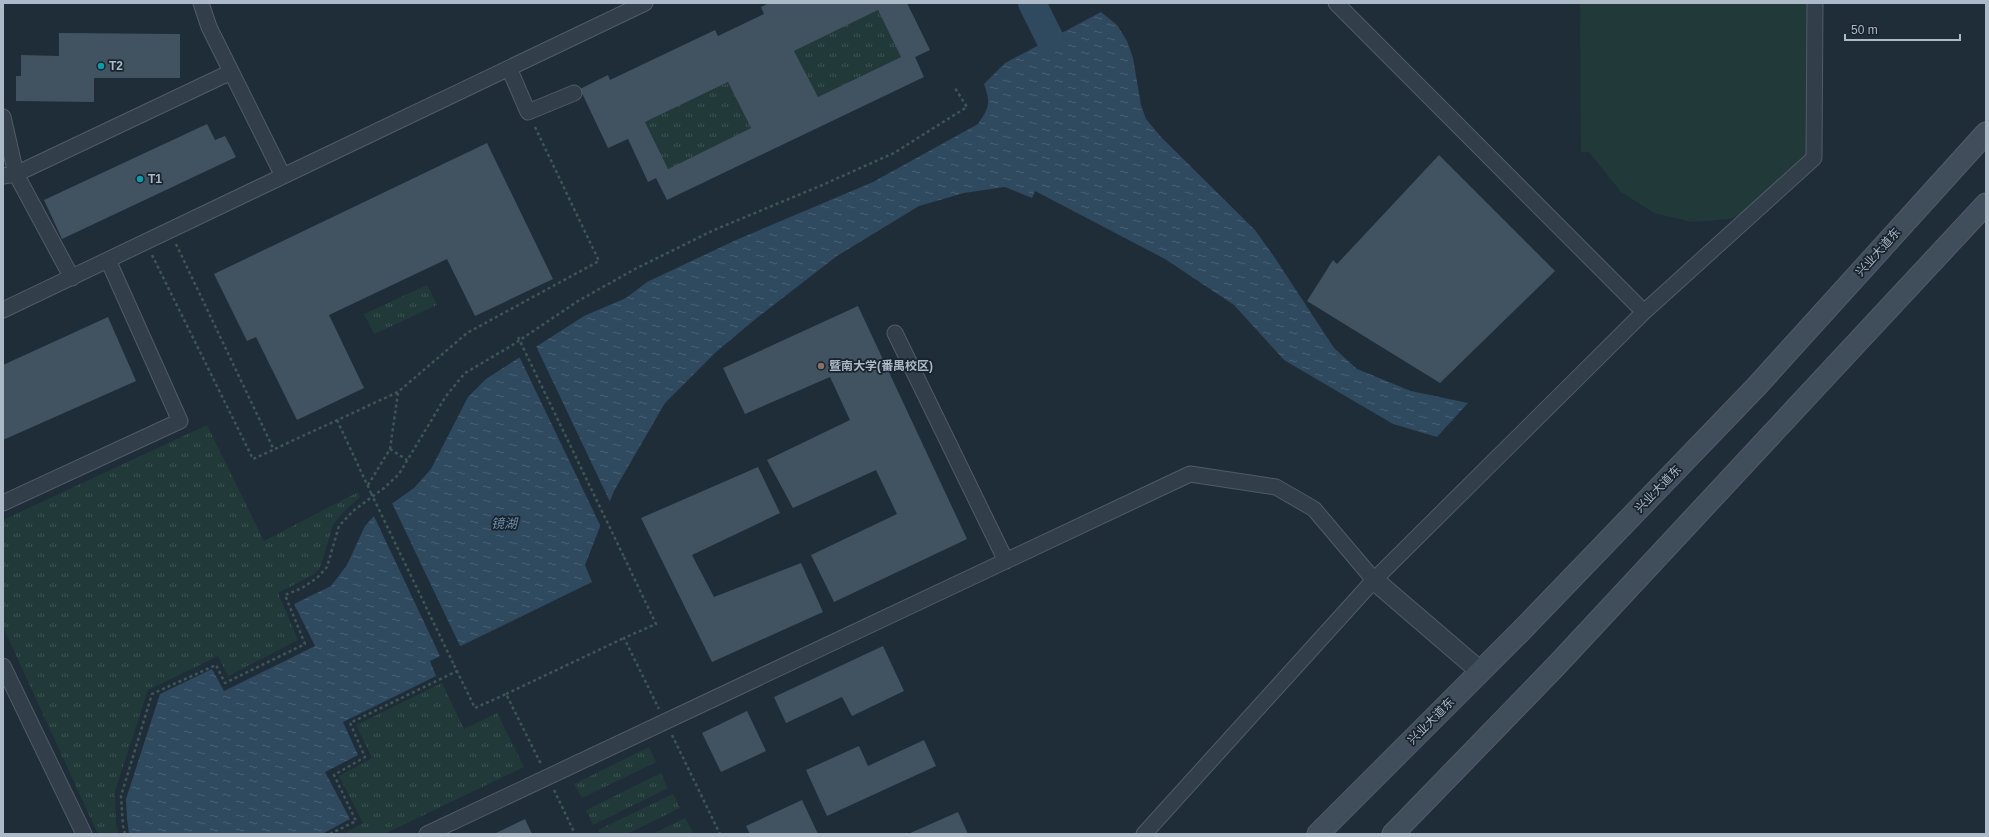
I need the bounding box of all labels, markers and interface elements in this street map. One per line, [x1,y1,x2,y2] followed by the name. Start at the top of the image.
[1845,16,1960,42] scale bar
[1851,23,1878,37] text: 50 m
[109,59,123,73] place label: T2
[96,61,106,71] marker: T2
[148,172,162,186] place label: T1
[135,174,145,184] marker: T1
[1853,225,1903,279] street label: 兴业大道东
[829,359,933,373] place label: 暨南大学(番禺校区)
[816,361,826,371] marker: 暨南大学(番禺校区)
[1632,463,1684,515] street label: 兴业大道东
[491,516,519,531] water label: 镜湖
[1405,695,1457,747] street label: 兴业大道东

